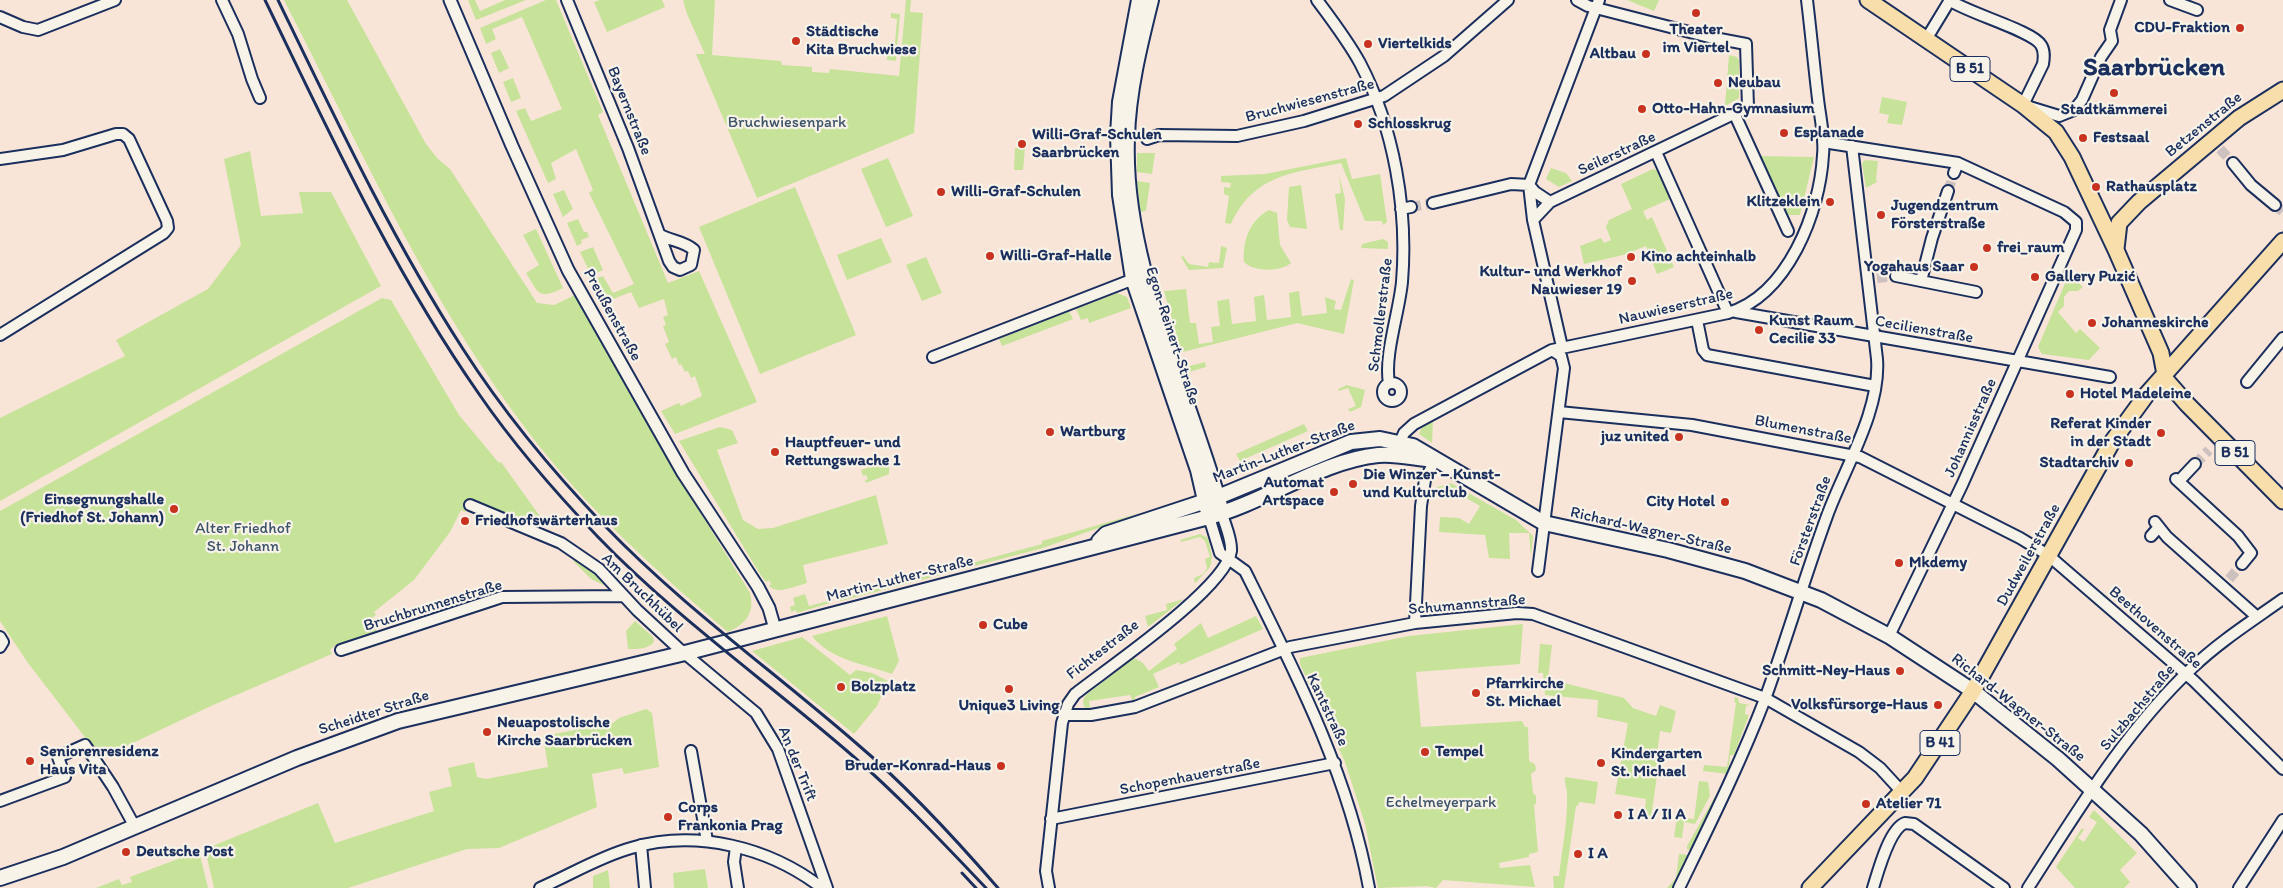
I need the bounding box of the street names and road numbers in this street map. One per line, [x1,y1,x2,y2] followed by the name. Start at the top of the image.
[1950,56,1990,82] road number: B 51
[603,64,655,158] street label: Bayernstraße
[1243,75,1377,127] street label: Bruchwiesenstraße
[2162,88,2246,162] street label: Betzenstraße
[1575,128,1659,180] street label: Seilerstraße
[1364,257,1398,373] street label: Schmollerstraße
[579,265,645,365] street label: Preußenstraße
[1141,265,1203,407] street label: Egon-Reinert-Straße
[1617,285,1735,329] street label: Nauwieserstraße
[1873,312,1975,348] street label: Cecilienstraße
[1941,376,2001,480] street label: Johannisstraße
[1753,411,1853,449] street label: Blumenstraße
[1210,416,1358,488] street label: Martin-Luther-Straße
[2215,440,2255,466] road number: B 51
[1786,473,1836,569] street label: Försterstraße
[1993,500,2065,610] street label: Dudweilerstraße
[1568,503,1734,559] street label: Richard-Wagner-Straße
[597,549,687,637] street label: Am Bruchhübel
[825,551,975,607] street label: Martin-Luther-Straße
[361,576,505,636] street label: Bruchbrunnenstraße
[2105,582,2205,674] street label: Beethovenstraße
[1408,590,1526,620] street label: Schumannstraße
[1063,616,1143,684] street label: Fichtestraße
[1947,650,2089,766] street label: Richard-Wagner-Straße
[2096,661,2180,755] street label: Sulzbachstraße
[1302,670,1352,750] street label: Kantstraße
[316,686,432,740] street label: Scheidter Straße
[773,724,821,804] street label: An der Trift
[1920,730,1960,756] road number: B 41
[1118,754,1262,800] street label: Schopenhauerstraße

